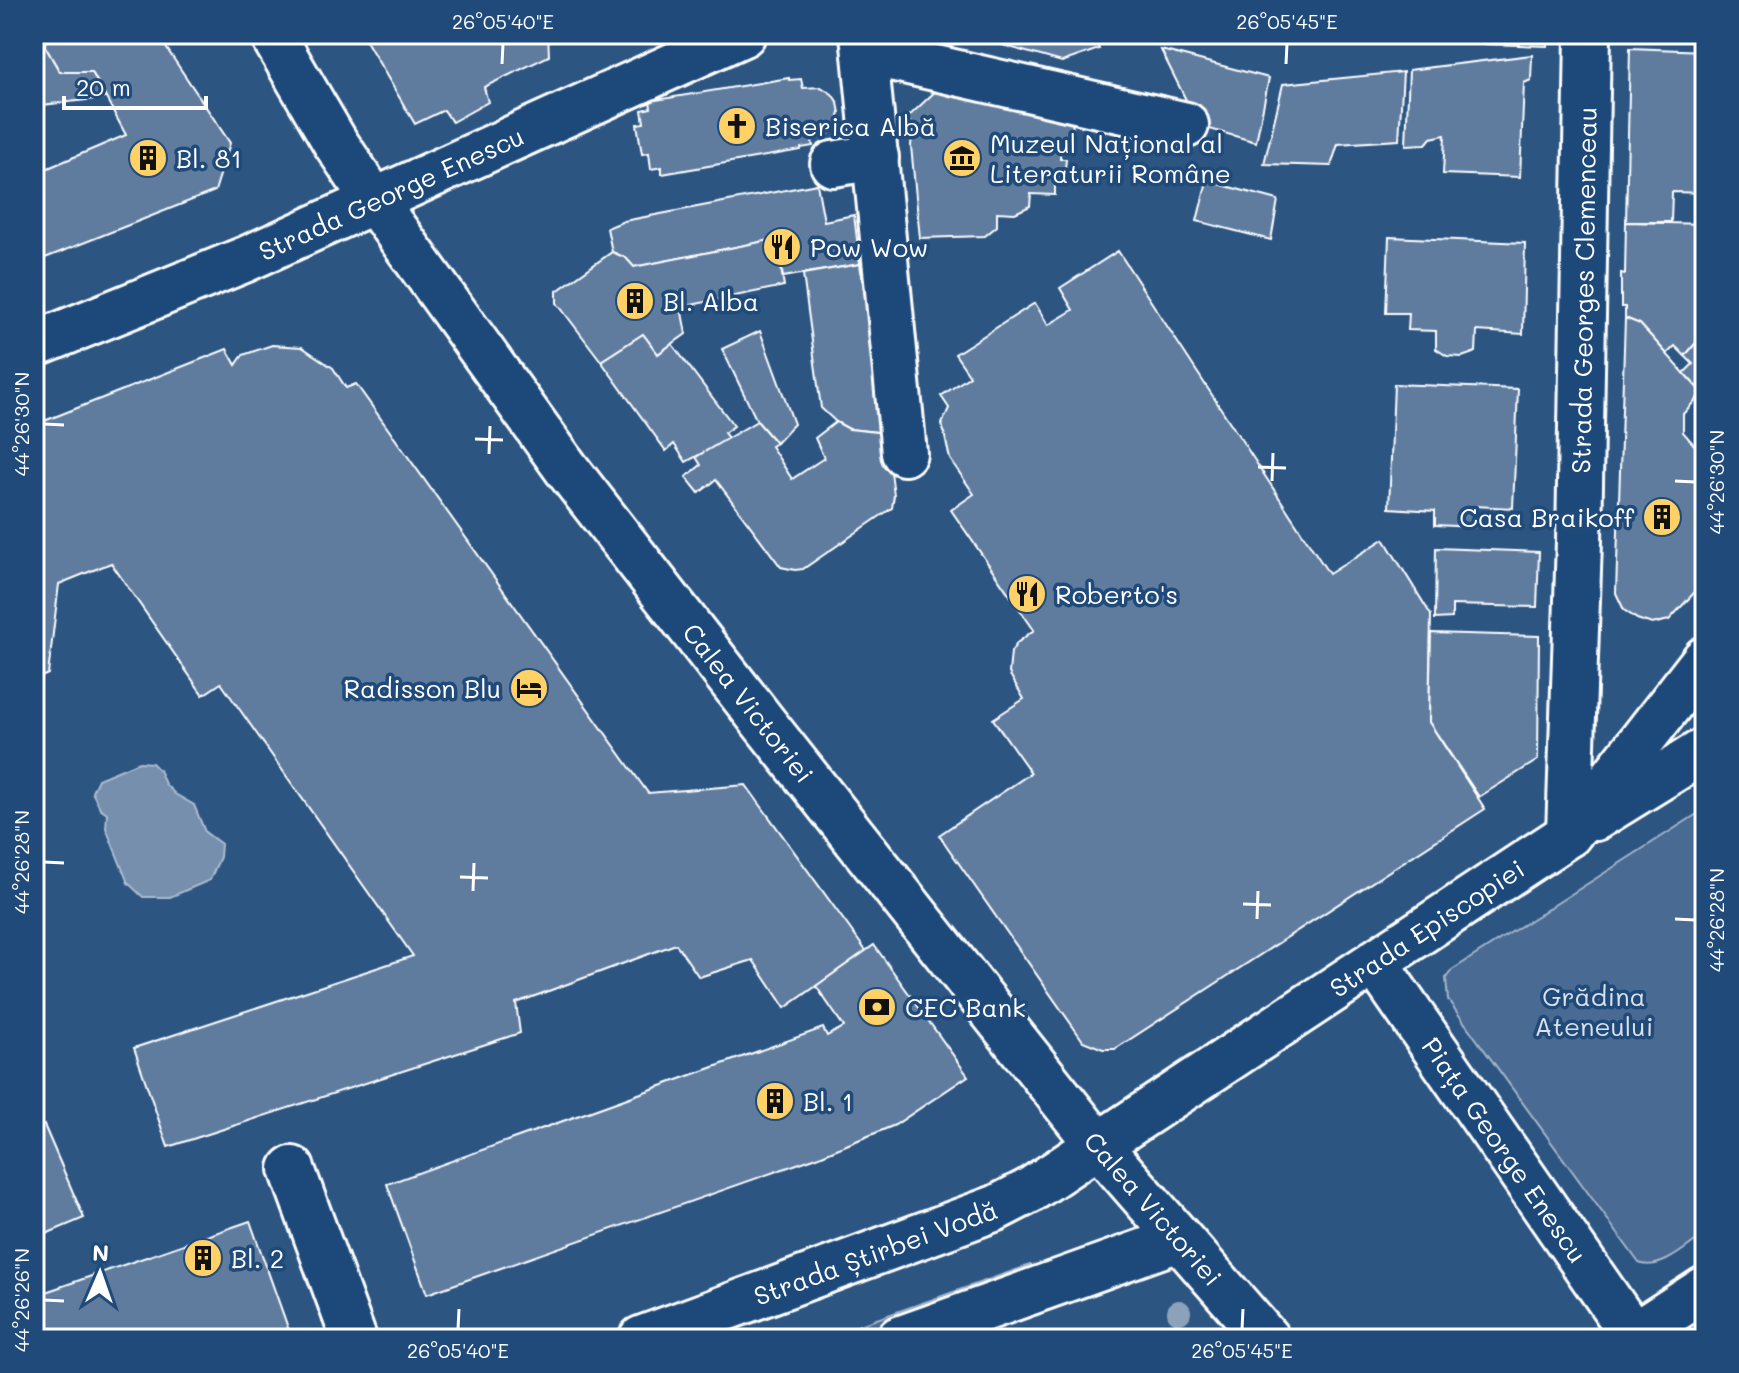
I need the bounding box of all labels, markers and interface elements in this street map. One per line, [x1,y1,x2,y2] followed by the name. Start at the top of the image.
[452,8,554,34] text: 26°05'40"E
[1236,8,1338,34] text: 26°05'45"E
[64,60,206,110] scale bar
[76,71,131,102] text: 20 m
[716,105,758,147] church icon: Biserica Albă
[1563,107,1604,474] street label: Strada Georges Clemenceau
[765,109,936,143] place label: Biserica Albă
[253,119,529,268] street label: Strada George Enescu
[990,126,1231,190] place label: Muzeul Național al Literaturii Române
[127,137,169,179] building icon: Bl. 81
[941,137,983,179] museum icon: Muzeul Național al Literaturii Române
[176,141,242,175] place label: Bl. 81
[761,226,803,268] restaurant icon: Pow Wow
[810,230,928,264] place label: Pow Wow
[614,280,656,322] building icon: Bl. Alba
[663,284,759,318] place label: Bl. Alba
[8,372,34,476] text: 44°26'30"N
[1703,430,1729,534] text: 44°26'30"N
[1641,496,1683,538] building icon: Casa Braikoff
[1459,500,1635,534] place label: Casa Braikoff
[1006,573,1048,615] restaurant icon: Roberto's
[1055,577,1178,611] place label: Roberto's
[675,616,822,790] street label: Calea Victoriei
[508,667,550,709] hotel icon: Radisson Blu
[343,671,501,705] place label: Radisson Blu
[8,810,34,914] text: 44°26'28"N
[1323,851,1531,1005] street label: Strada Episcopiei
[1703,868,1729,972] text: 44°26'28"N
[1535,979,1653,1043] park label: Grădina Ateneului
[856,986,898,1028] bank icon: CEC Bank
[905,990,1026,1024] place label: CEC Bank
[1415,1030,1595,1269] street label: Piața George Enescu
[754,1080,796,1122] building icon: Bl. 1
[803,1084,853,1118] place label: Bl. 1
[1077,1125,1230,1293] street label: Calea Victoriei
[749,1192,1002,1313] street label: Strada Știrbei Vodă
[60,1233,140,1313] north arrow
[182,1237,224,1279] building icon: Bl. 2
[92,1238,110,1267] text: N
[231,1241,284,1275] place label: Bl. 2
[8,1248,34,1352] text: 44°26'26"N
[407,1337,509,1363] text: 26°05'40"E
[1191,1337,1293,1363] text: 26°05'45"E

